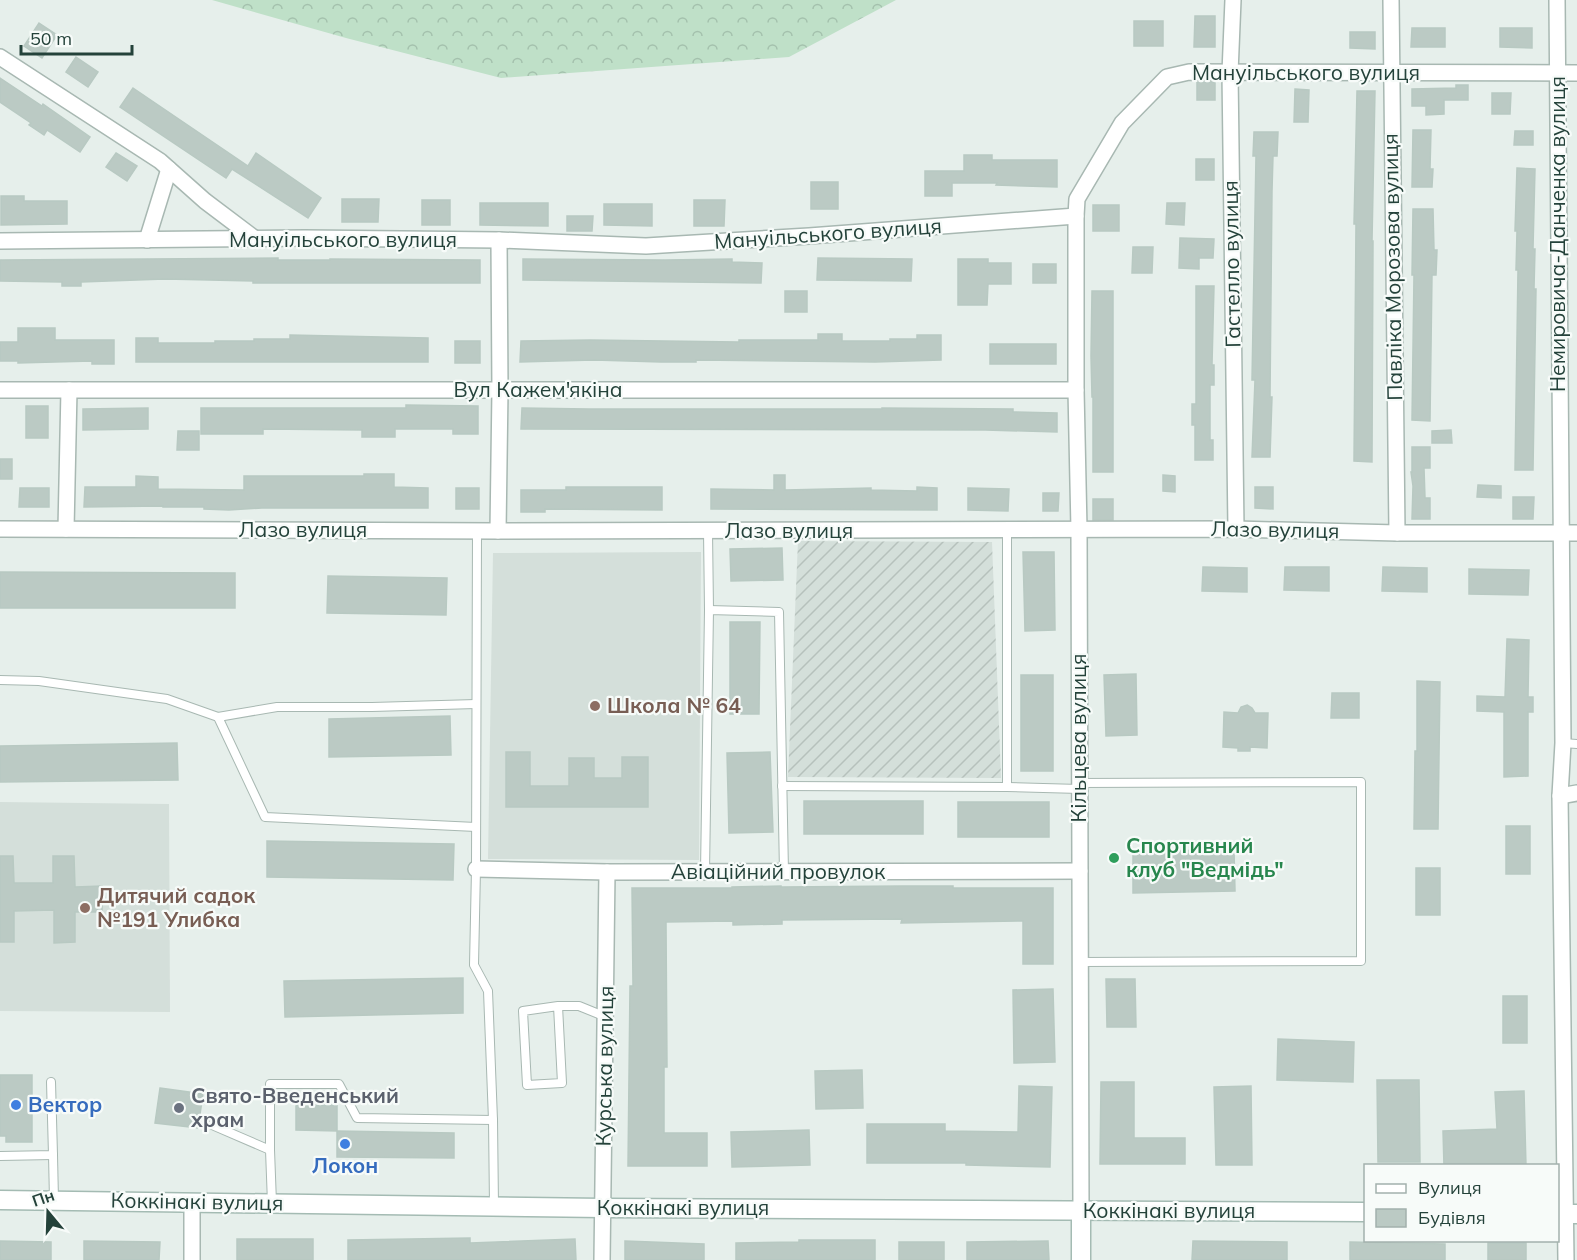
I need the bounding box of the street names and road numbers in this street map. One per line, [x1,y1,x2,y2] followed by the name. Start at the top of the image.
[1192,59,1420,85] street label: Мануільського вулиця
[1544,76,1570,392] street label: Немировича-Данченка вулиця
[1377,133,1407,401] street label: Павліка Морозова вулиця
[1217,180,1245,348] street label: Гастелло вулиця
[713,212,943,254] street label: Мануільського вулиця
[229,226,457,252] street label: Мануільського вулиця
[453,376,623,402] street label: Вул Кажем'якіна
[1210,515,1340,543] street label: Лазо вулиця
[239,516,367,542] street label: Лазо вулиця
[725,517,853,543] street label: Лазо вулиця
[1065,654,1091,822] street label: Кільцева вулиця
[671,858,886,884] street label: Авіаційний провулок
[590,985,618,1147] street label: Курська вулиця
[110,1186,284,1216] street label: Коккінакі вулиця
[597,1194,769,1220] street label: Коккінакі вулиця
[1083,1197,1255,1223] street label: Коккінакі вулиця

